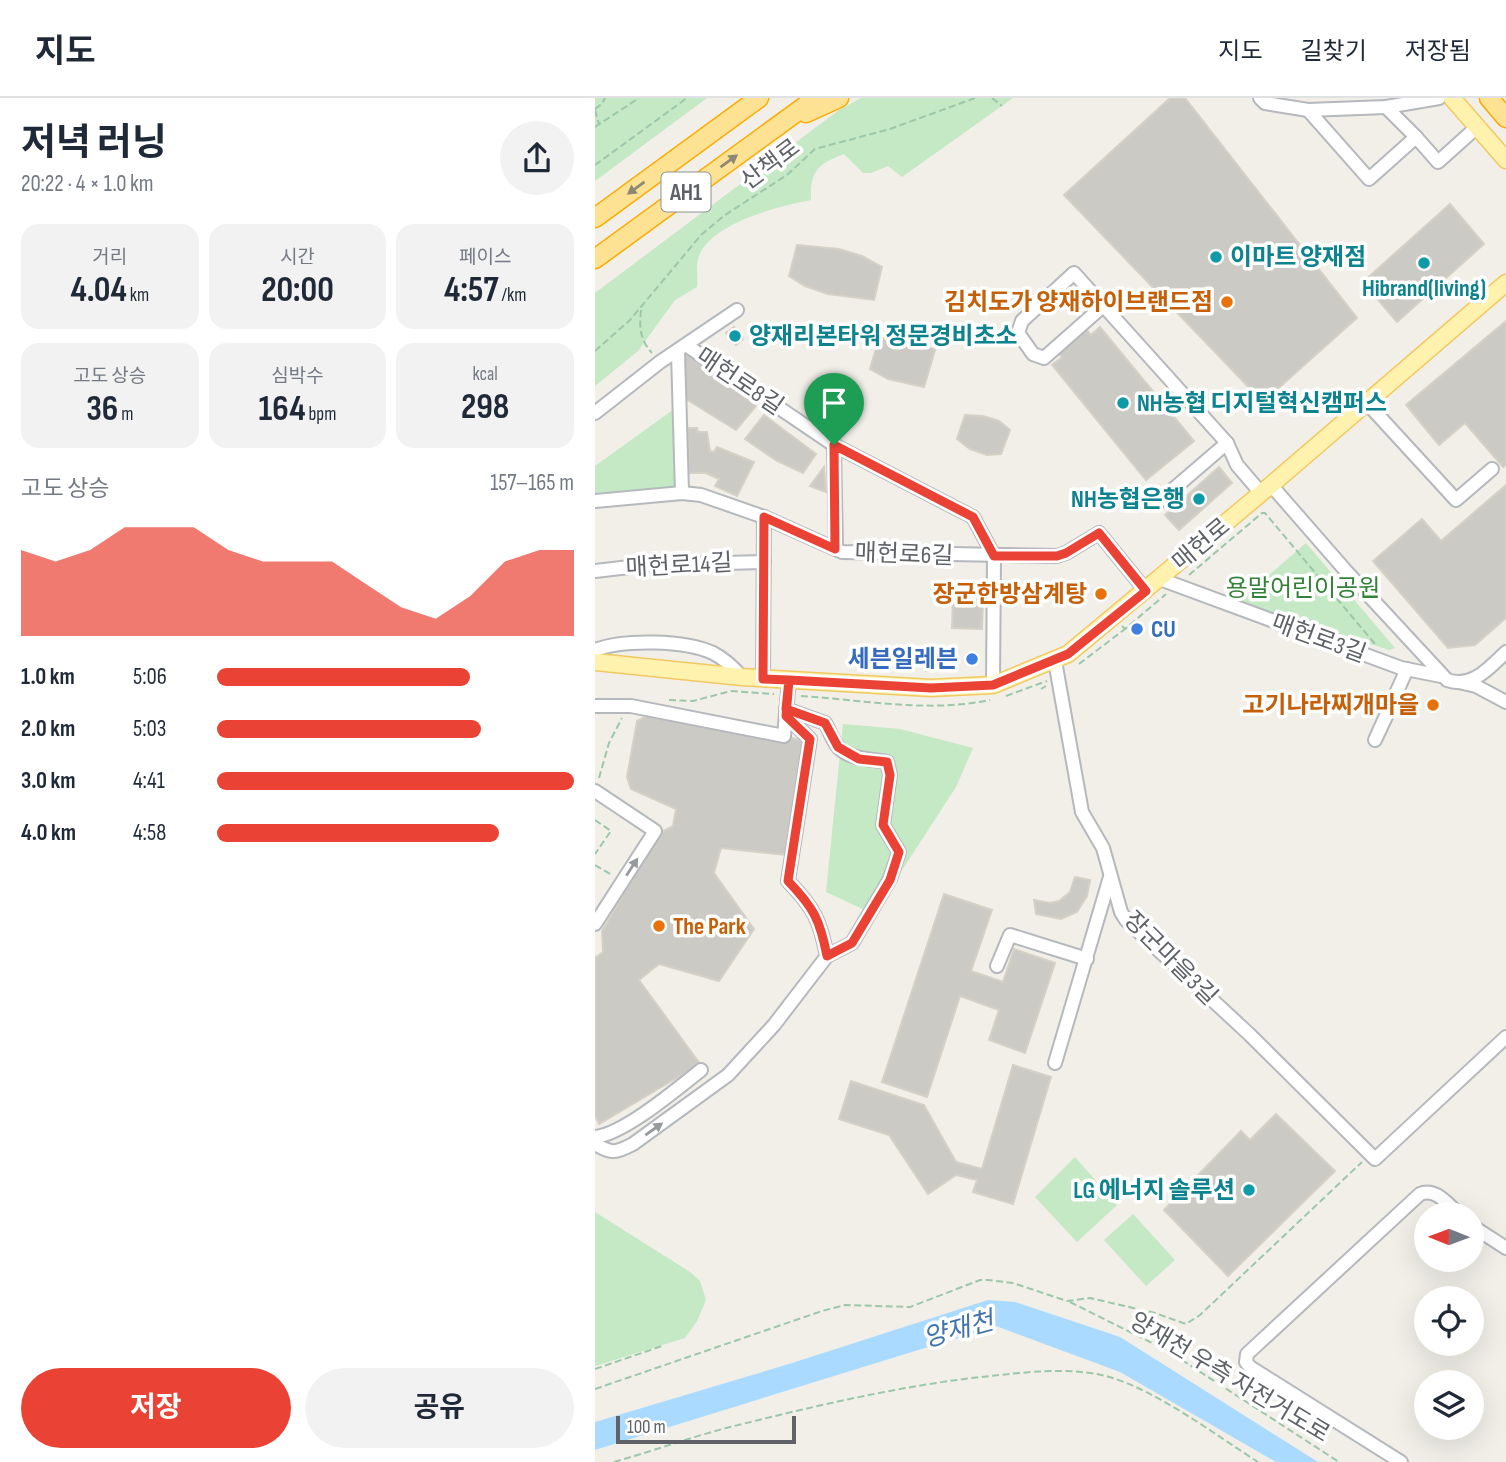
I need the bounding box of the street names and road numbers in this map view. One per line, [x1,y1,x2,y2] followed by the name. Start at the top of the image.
[735,133,805,196] street label: 산책로
[661,172,711,212] road number: AH1
[691,342,789,421] street label: 매헌로8길
[1167,512,1236,577] street label: 매헌로
[854,538,954,571] street label: 매헌로6길
[625,548,733,583] street label: 매헌로14길
[1268,608,1370,669] street label: 매헌로3길
[1118,906,1223,1011] street label: 장군마을3길
[1124,1306,1335,1449] street label: 양재천 우측 자전거도로

